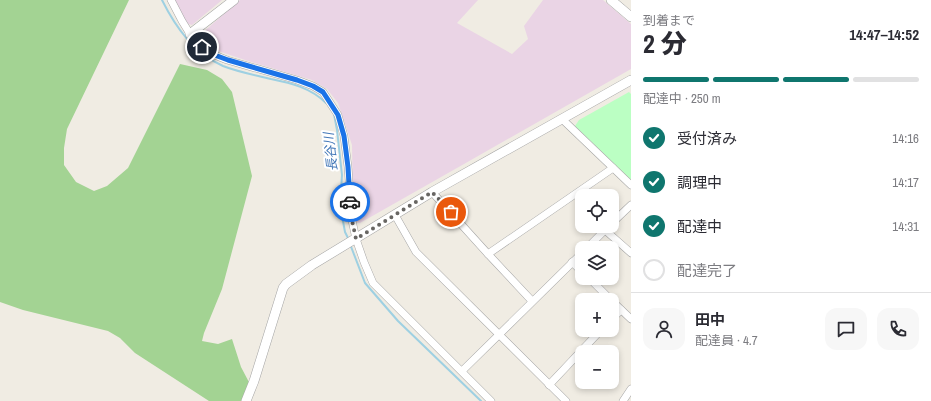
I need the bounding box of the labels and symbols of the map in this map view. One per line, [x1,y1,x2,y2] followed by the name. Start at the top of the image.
[185,30,219,64] pin
[320,130,341,172] water label: 長谷川
[330,182,370,222] courier
[434,195,468,229] pin

